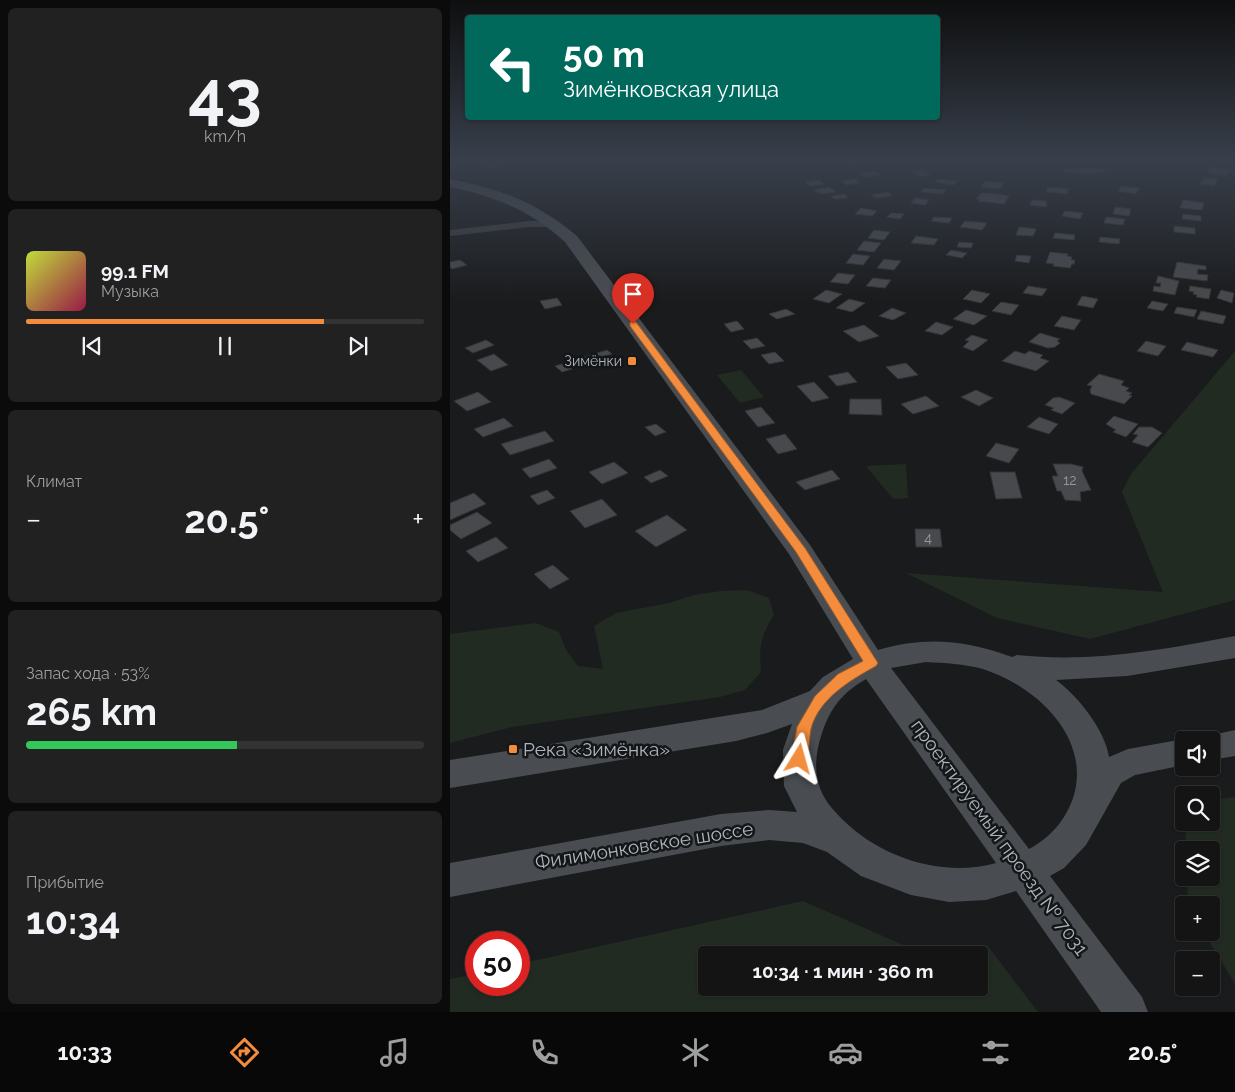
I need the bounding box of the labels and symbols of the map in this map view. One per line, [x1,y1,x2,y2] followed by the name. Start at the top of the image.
[612,273,654,324] pin
[564,353,622,369] place label: Зимёнки
[626,355,638,367] marker: Зимёнки
[1063,472,1077,488] house number: 12
[924,530,932,546] house number: 4
[907,715,1093,959] street label: проектируемый проезд № 7031
[772,732,824,784] position arrow
[523,738,670,760] place label: Река «Зимёнка»
[507,743,519,755] marker: Река «Зимёнка»
[533,817,755,873] street label: Филимонковское шоссе
[465,931,530,996] speed limit sign: 50

